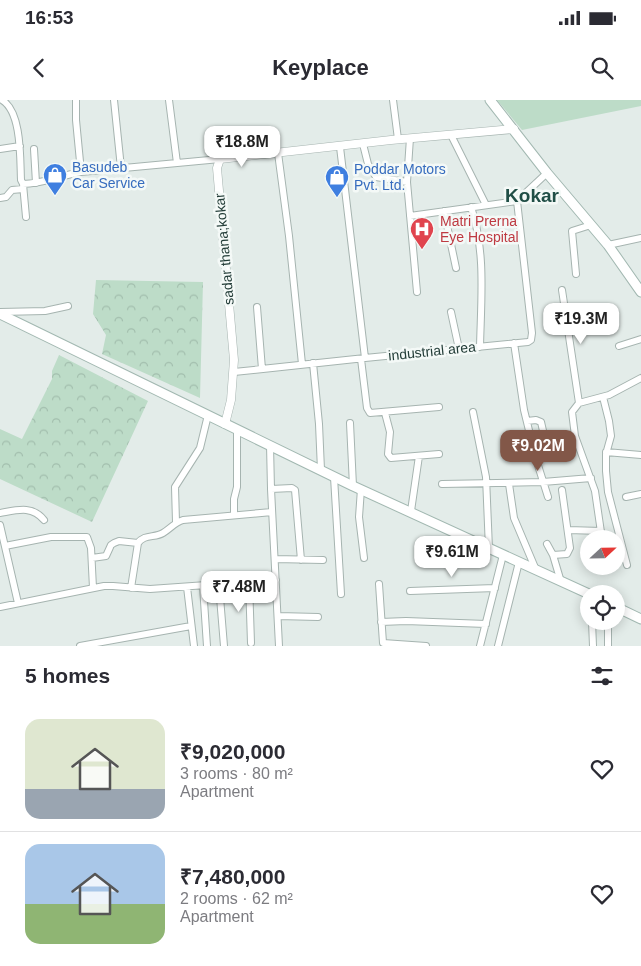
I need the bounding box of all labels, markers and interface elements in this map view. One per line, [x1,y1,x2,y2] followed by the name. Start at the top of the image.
[25,7,74,28] text: 16:53
[25,54,53,82] icon: back
[588,54,616,82] icon: search
[272,55,369,80] text: Keyplace
[201,126,283,168] pin: ₹18.8M
[215,133,269,150] text: ₹18.8M
[72,159,145,191] place label: Basudeb Car Service
[354,161,446,193] place label: Poddar Motors Pvt. Ltd.
[42,162,68,196] shop icon: Basudeb Car Service
[324,164,350,198] shop icon: Poddar Motors Pvt. Ltd.
[505,185,560,206] district label: Kokar
[211,192,237,306] street label: sadar thana;kokar
[440,213,519,245] place label: Matri Prerna Eye Hospital
[409,216,435,250] hospital icon: Matri Prerna Eye Hospital
[540,302,622,345] pin: ₹19.3M
[554,310,608,327] text: ₹19.3M
[387,338,477,364] street label: industrial area
[497,430,579,472] pin: ₹9.02M
[511,437,565,454] text: ₹9.02M
[580,530,625,575] north arrow
[580,530,625,630] map controls
[411,536,493,578] pin: ₹9.61M
[425,543,479,560] text: ₹9.61M
[198,570,280,613] pin: ₹7.48M
[212,578,266,595] text: ₹7.48M
[580,585,625,630] button: locate
[588,662,616,690] icon: filters
[25,664,110,687] text: 5 homes
[65,739,125,799] icon: home
[180,740,285,763] text: ₹9,020,000
[588,755,616,783] icon: heart
[180,765,293,782] text: 3 rooms · 80 m²
[180,783,254,800] text: Apartment
[65,864,125,924] icon: home
[180,865,285,888] text: ₹7,480,000
[588,880,616,908] icon: heart
[180,890,293,907] text: 2 rooms · 62 m²
[180,908,254,925] text: Apartment

